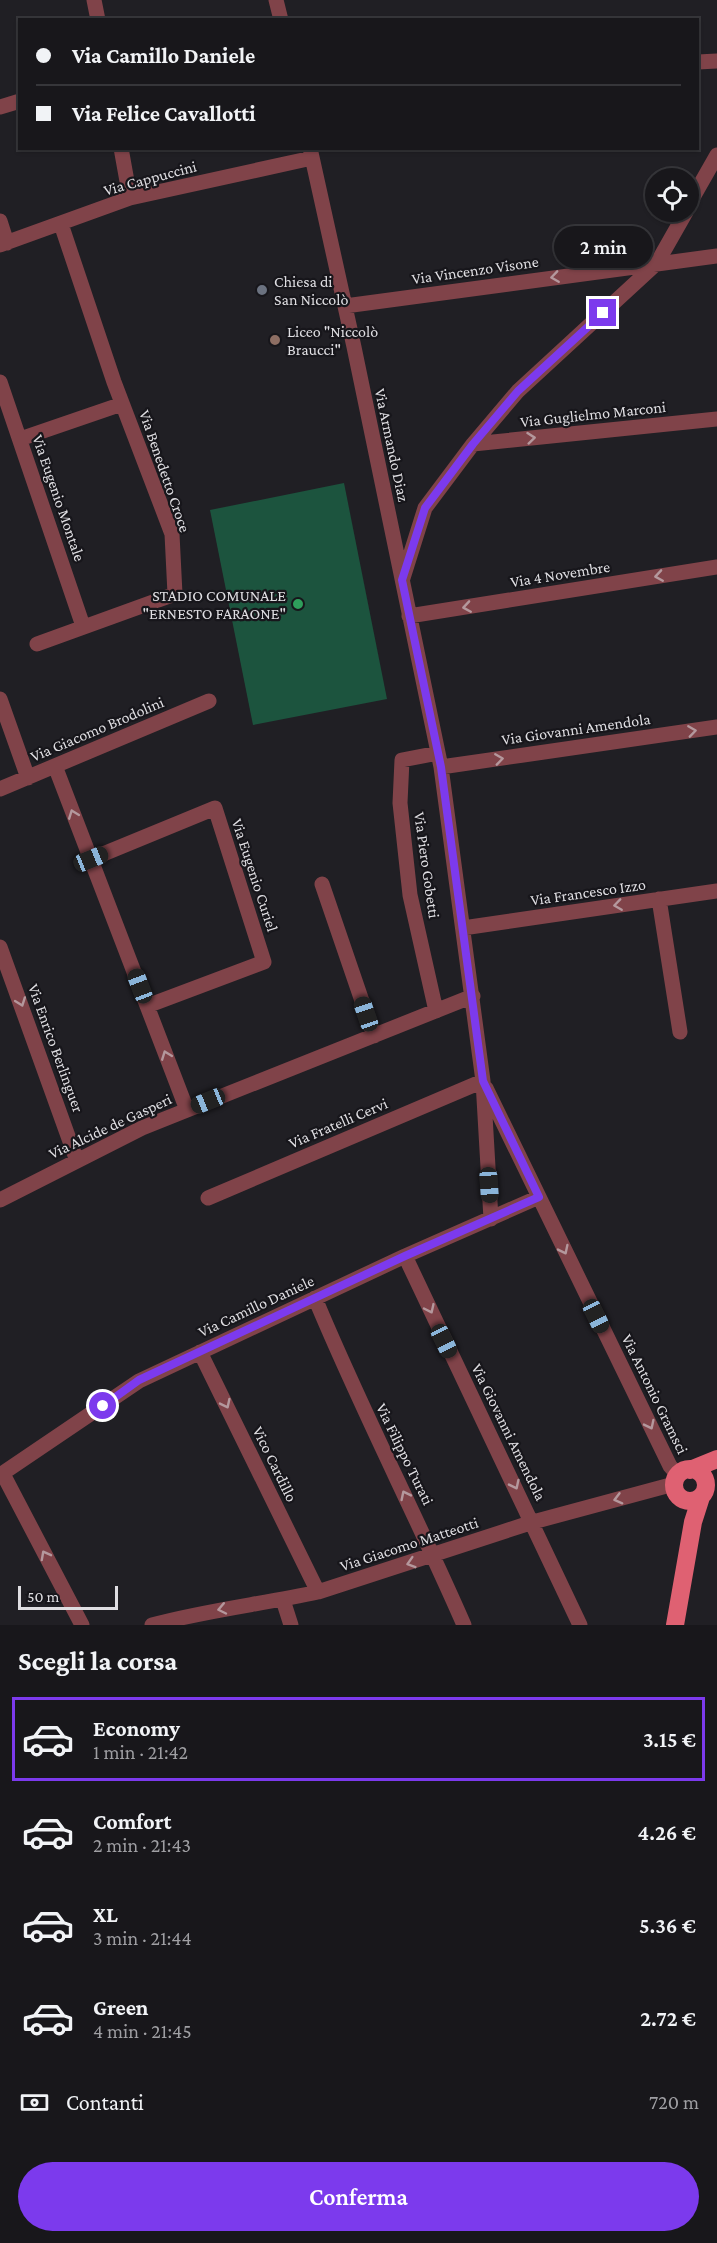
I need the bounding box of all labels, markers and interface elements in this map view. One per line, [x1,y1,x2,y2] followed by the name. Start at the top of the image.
[72,43,255,68] text: Via Camillo Daniele
[72,101,256,126] text: Via Felice Cavallotti
[102,157,199,200] street label: Via Cappuccini
[645,168,699,222] map controls
[645,168,699,222] button: locate
[554,226,652,268] callout: 2 min
[580,236,627,258] text: 2 min
[410,253,540,287] street label: Via Vincenzo Visone
[550,271,559,283] one-way arrow
[274,273,348,308] place label: Chiesa di San Niccolò
[255,283,269,297] marker: Chiesa di San Niccolò
[589,299,616,326] route end
[287,323,378,358] place label: Liceo "Niccolò Braucci"
[268,333,282,347] marker: Liceo "Niccolò Braucci"
[372,387,412,503] street label: Via Armando Diaz
[519,398,667,431] street label: Via Guglielmo Marconi
[136,408,194,534] street label: Via Benedetto Croce
[527,432,536,445] one-way arrow
[28,433,89,564] street label: Via Eugenio Montale
[509,558,611,590] street label: Via 4 Novembre
[655,569,665,582] one-way arrow
[143,587,286,622] place label: STADIO COMUNALE "ERNESTO FARAONE"
[291,597,305,611] marker: STADIO COMUNALE "ERNESTO FARAONE"
[462,600,471,612] one-way arrow
[28,693,166,765] street label: Via Giacomo Brodolini
[500,710,652,748] street label: Via Giovanni Amendola
[687,725,696,737] one-way arrow
[494,753,503,765] one-way arrow
[68,809,81,820] one-way arrow
[411,811,443,919] street label: Via Piero Gobetti
[228,816,281,934] street label: Via Eugenio Curiel
[71,844,111,874] car
[529,875,647,909] street label: Via Francesco Izzo
[613,899,622,911] one-way arrow
[125,966,155,1006] car
[24,981,87,1115] street label: Via Enrico Berlinguer
[352,994,380,1034] car
[13,996,26,1007] one-way arrow
[161,1050,173,1061] one-way arrow
[188,1086,228,1116] car
[46,1090,175,1163] street label: Via Alcide de Gasperi
[286,1095,390,1151] street label: Via Fratelli Cervi
[479,1166,499,1204] car
[557,1243,569,1254] one-way arrow
[195,1272,317,1340] street label: Via Camillo Daniele
[580,1296,612,1336] car
[422,1303,434,1314] one-way arrow
[428,1321,460,1361] car
[619,1331,691,1457] street label: Via Antonio Gramsci
[468,1361,550,1504] street label: Via Giovanni Amendola
[89,1392,116,1419] route start
[219,1398,231,1409] one-way arrow
[372,1400,437,1508] street label: Via Filippo Turati
[642,1419,654,1430] one-way arrow
[249,1424,301,1504] street label: Vico Cardillo
[507,1478,519,1489] one-way arrow
[401,1491,413,1502] one-way arrow
[613,1492,623,1505] one-way arrow
[338,1514,480,1574] street label: Via Giacomo Matteotti
[41,1550,53,1561] one-way arrow
[406,1556,417,1568] one-way arrow
[18,1583,118,1610] scale bar
[27,1588,59,1605] text: 50 m
[217,1602,227,1615] one-way arrow
[18,1646,177,1676] text: Scegli la corsa
[21,1712,75,1766] icon: car
[93,1716,180,1741] text: Economy
[643,1727,696,1752] text: 3.15 €
[93,1741,188,1763] text: 1 min · 21:42
[21,1805,75,1859] icon: car
[93,1809,171,1834] text: Comfort
[638,1820,696,1845] text: 4.26 €
[93,1834,191,1856] text: 2 min · 21:43
[21,1898,75,1952] icon: car
[93,1902,118,1927] text: XL
[639,1913,696,1938] text: 5.36 €
[93,1927,192,1949] text: 3 min · 21:44
[21,1991,75,2045] icon: car
[93,1995,149,2020] text: Green
[640,2006,696,2031] text: 2.72 €
[93,2020,192,2042] text: 4 min · 21:45
[18,2086,51,2119] icon: cash
[66,2090,144,2115] text: Contanti
[649,2091,699,2113] text: 720 m
[18,2162,699,2231] button: Conferma

